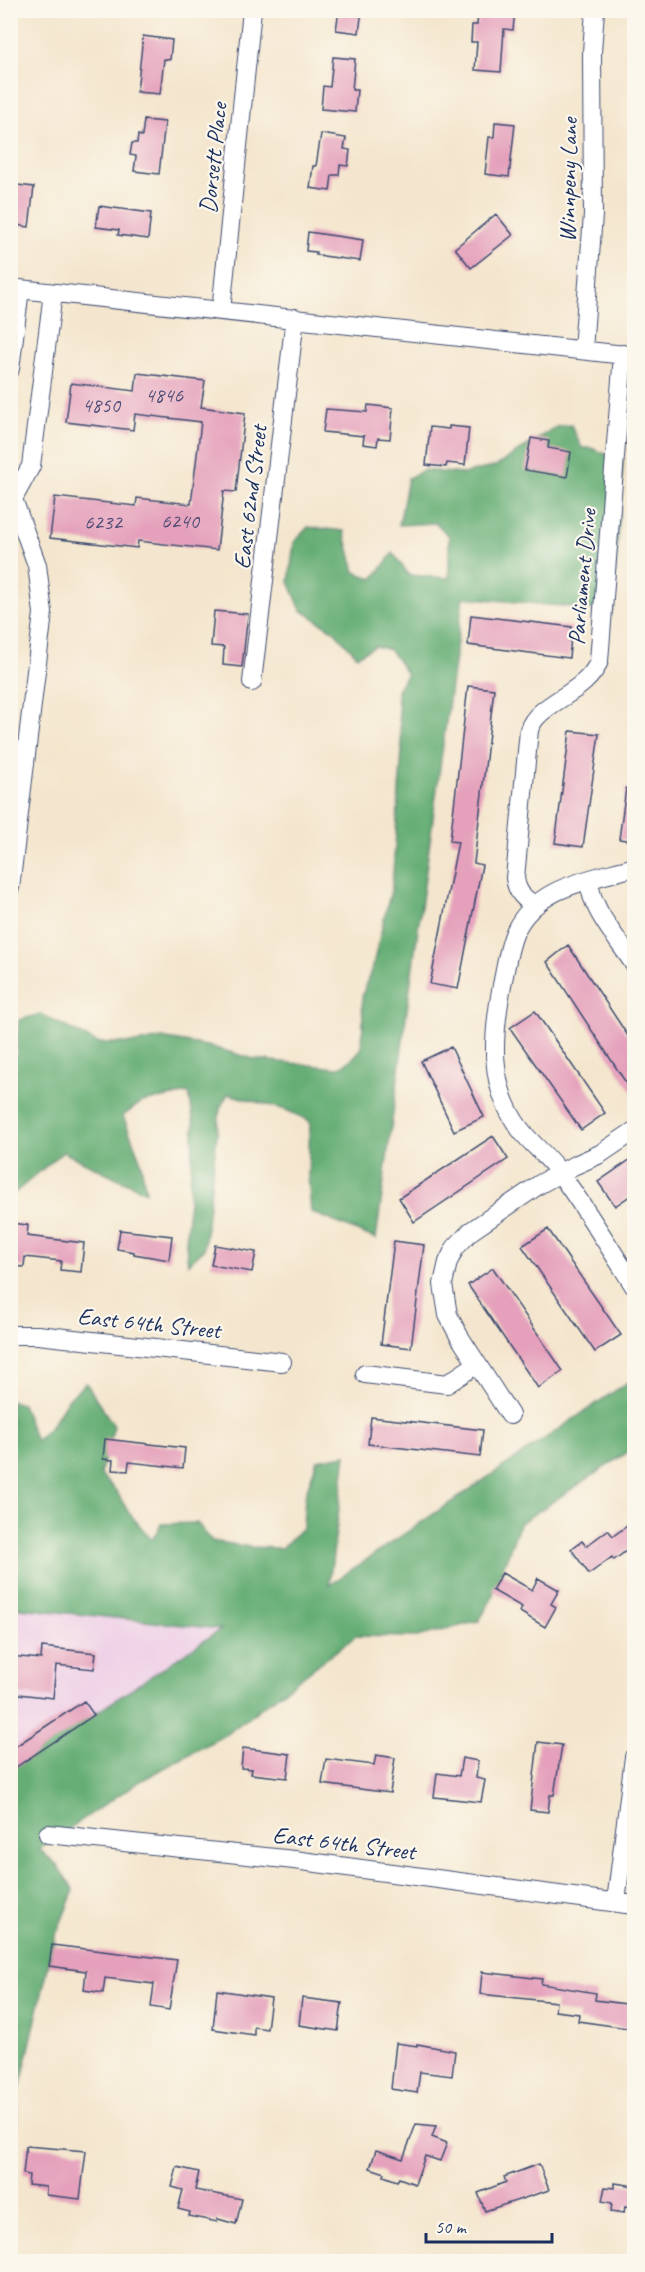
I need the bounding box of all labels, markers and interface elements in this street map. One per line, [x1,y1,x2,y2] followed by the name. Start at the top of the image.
[192,99,234,215] street label: Dorsett Place
[552,115,584,242] street label: Winnpeny Lane
[145,382,183,408] house number: 4846
[82,392,121,418] house number: 4850
[226,421,274,571] street label: East 62nd Street
[561,506,603,646] street label: Parliament Drive
[161,508,200,534] house number: 6240
[84,509,123,535] house number: 6232
[76,1301,224,1346] street label: East 64th Street
[271,1819,419,1867] street label: East 64th Street
[426,2206,552,2244] scale bar
[435,2216,468,2238] text: 50 m

